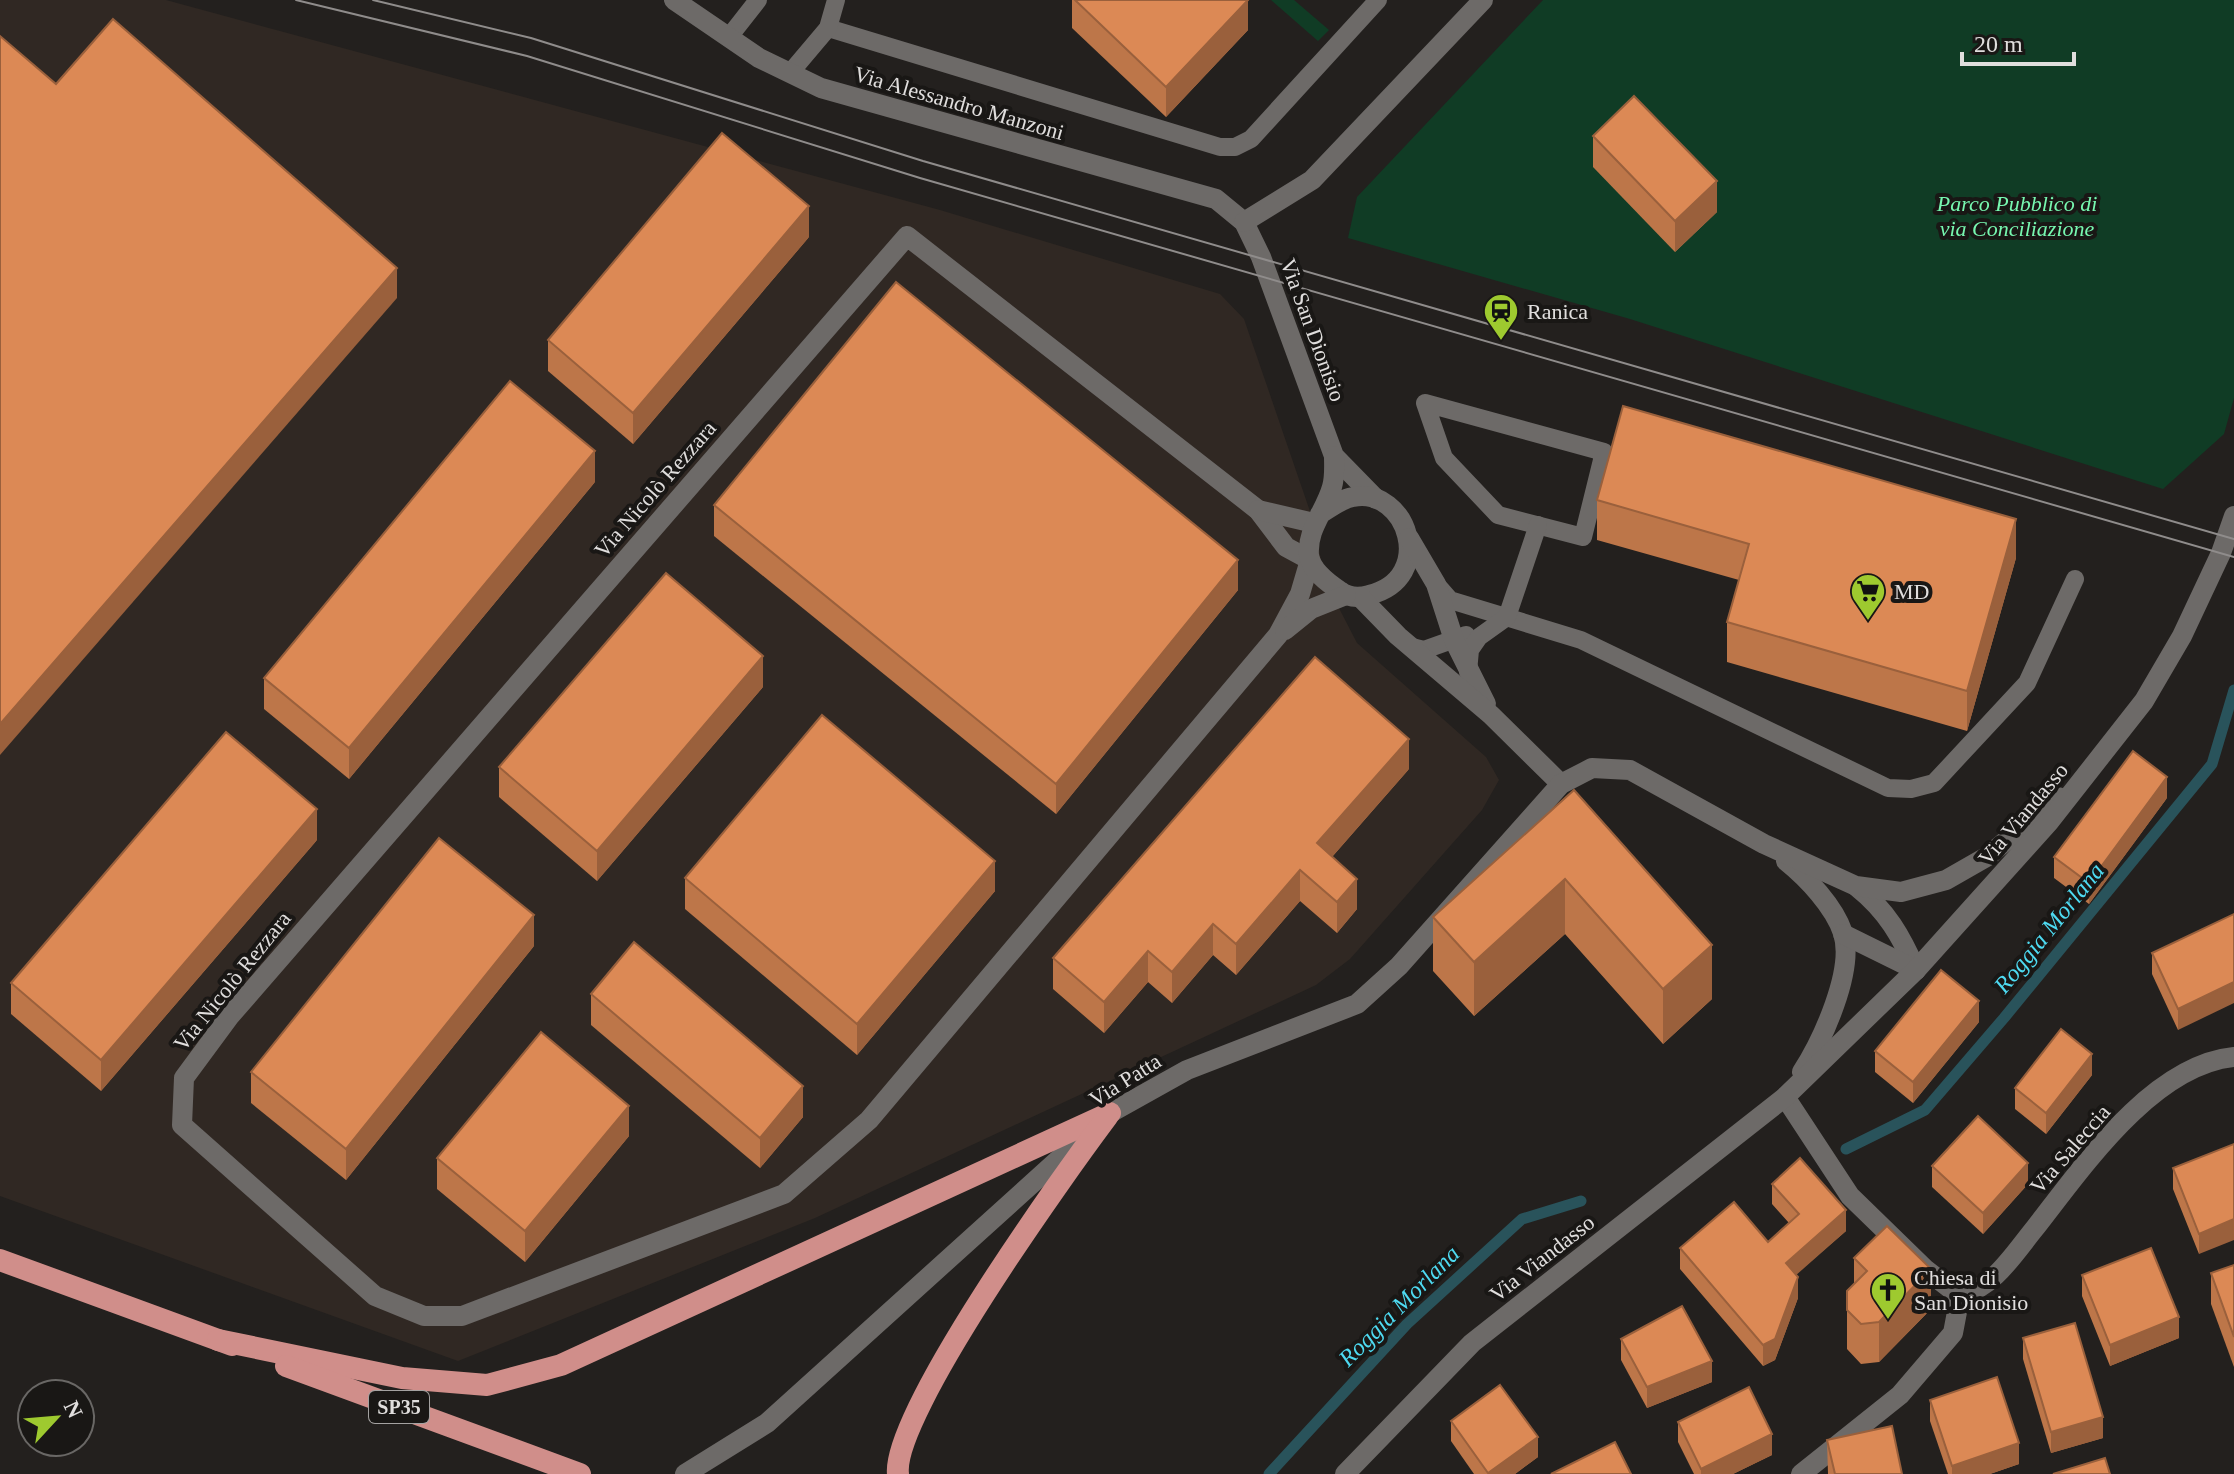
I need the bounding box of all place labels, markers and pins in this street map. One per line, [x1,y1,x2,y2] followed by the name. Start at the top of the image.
[1482,292,1520,342] station icon: Ranica
[1527,299,1588,324] place label: Ranica
[1849,572,1887,622] supermarket icon: MD
[1894,579,1929,604] place label: MD
[1914,1265,2028,1315] place label: Chiesa di San Dionisio
[1869,1271,1907,1321] church icon: Chiesa di San Dionisio

